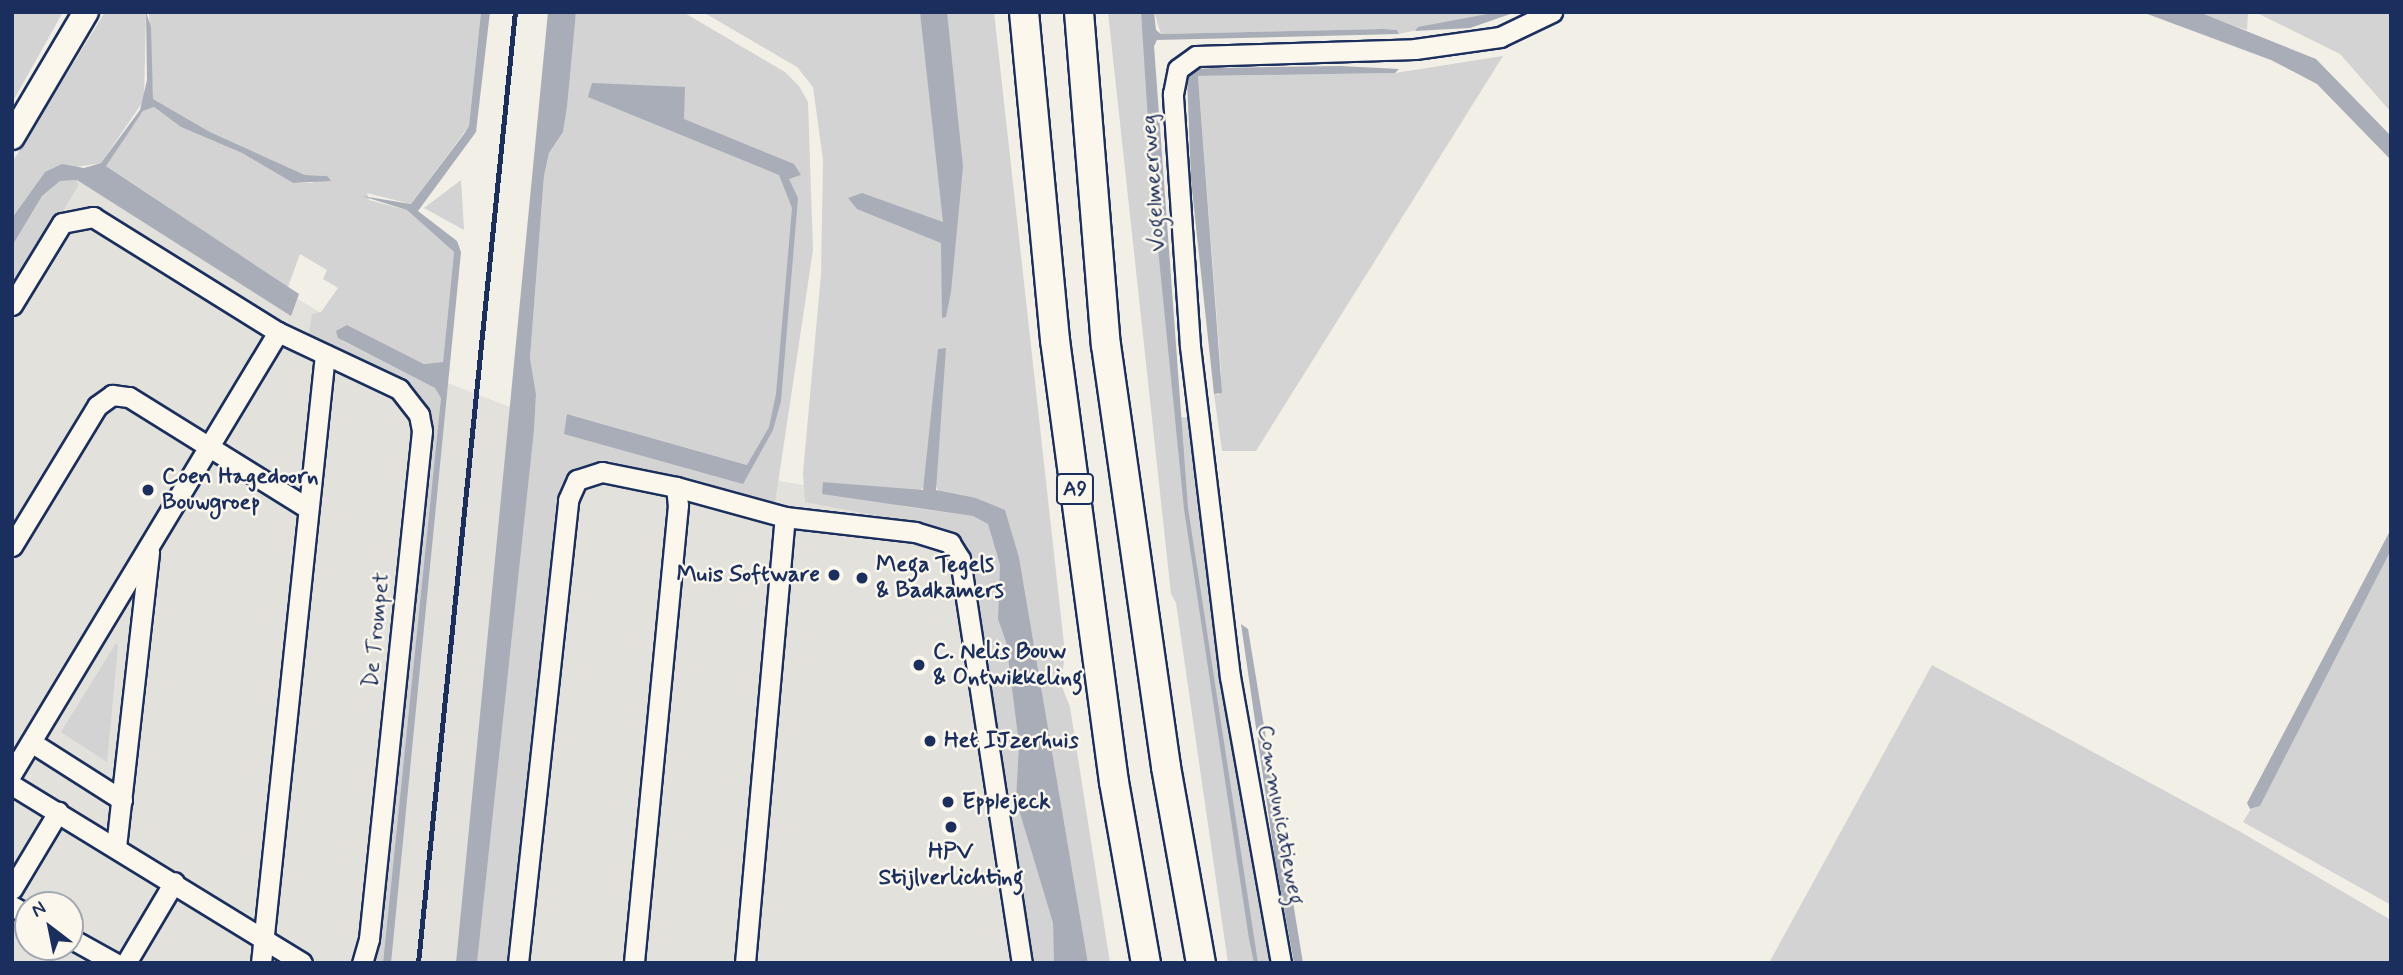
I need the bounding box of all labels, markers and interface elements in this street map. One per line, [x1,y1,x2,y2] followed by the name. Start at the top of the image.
[1135,113,1173,253] street label: Vogelmeerweg
[162,463,318,517] place label: Coen Hagedoorn Bouwgroep
[1056,472,1094,506] road number: A9
[140,482,156,498] marker: Coen Hagedoorn Bouwgroep
[876,551,1004,605] place label: Mega Tegels & Badkamers
[677,561,820,589] place label: Muis Software
[826,567,842,583] marker: Muis Software
[854,570,870,586] marker: Mega Tegels & Badkamers
[357,572,397,688] street label: De Trompet
[933,638,1083,692] place label: C. Nelis Bouw & Ontwikkeling
[911,657,927,673] marker: C. Nelis Bouw & Ontwikkeling
[1251,723,1309,907] street label: Communicatieweg
[944,727,1083,755] place label: Het IJzerhuis
[922,733,938,749] marker: Het IJzerhuis
[962,788,1051,816] place label: Epplejeck
[940,794,956,810] marker: Epplejeck
[943,819,959,835] marker: HPV Stijlverlichting
[879,838,1023,892] place label: HPV Stijlverlichting
[14,891,84,961] north arrow
[27,896,51,923] text: N

